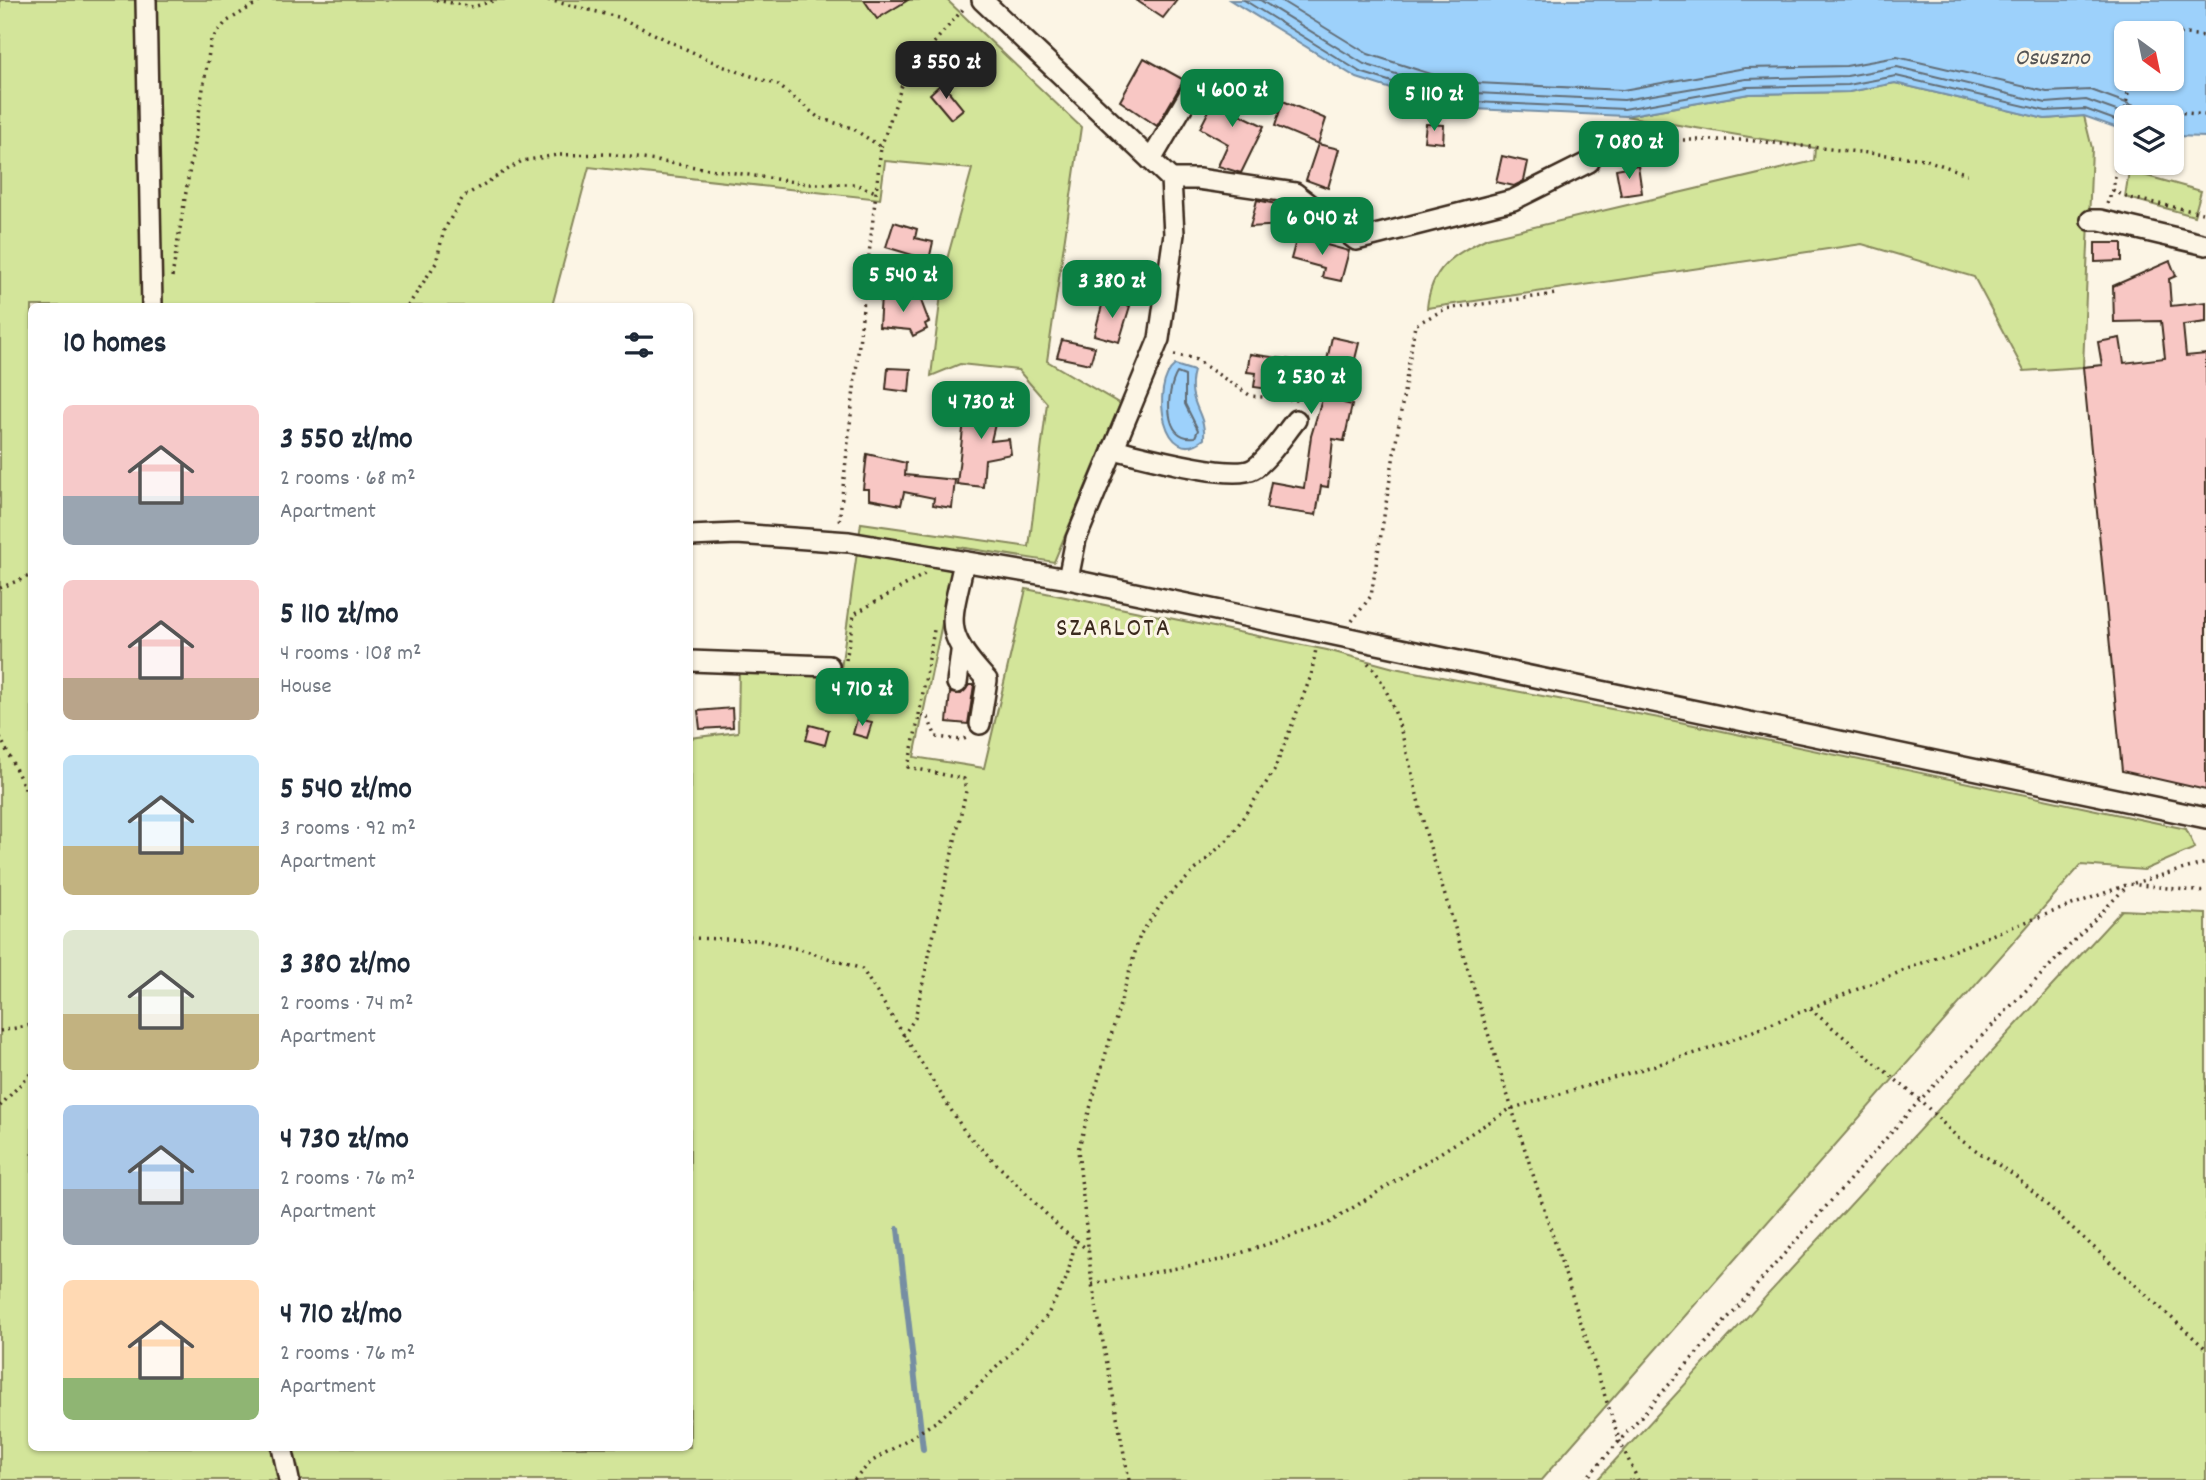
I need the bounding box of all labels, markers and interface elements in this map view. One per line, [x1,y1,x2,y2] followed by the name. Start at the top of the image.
[2114,21,2184,91] north arrow
[2114,21,2184,175] map controls
[874,42,1018,101] pin: 3 550 zł
[2014,42,2091,76] water label: Osuszno
[911,47,981,80] text: 3 550 zł
[1160,69,1304,129] pin: 4 600 zł
[1362,74,1506,133] pin: 5 110 zł
[1197,75,1267,108] text: 4 600 zł
[1405,79,1463,112] text: 5 110 zł
[2114,105,2184,175] button: layers
[1557,122,1701,181] pin: 7 080 zł
[1595,127,1663,160] text: 7 080 zł
[1250,198,1394,257] pin: 6 040 zł
[1287,203,1357,236] text: 6 040 zł
[831,254,975,314] pin: 5 540 zł
[869,260,937,293] text: 5 540 zł
[1040,260,1184,320] pin: 3 380 zł
[1078,266,1146,299] text: 3 380 zł
[63,324,166,367] text: 10 homes
[620,326,658,364] icon: filters
[1239,356,1383,416] pin: 2 530 zł
[1277,362,1345,395] text: 2 530 zł
[909,382,1053,441] pin: 4 730 zł
[948,387,1014,420] text: 4 730 zł
[280,420,413,463] text: 3 550 zł/mo
[119,433,203,517] icon: home
[280,463,416,496] text: 2 rooms · 68 m²
[280,496,376,529] text: Apartment
[280,595,399,638] text: 5 110 zł/mo
[119,608,203,692] icon: home
[1056,611,1172,648] district label: SZARLOTA
[280,638,421,671] text: 4 rooms · 108 m²
[790,668,934,728] pin: 4 710 zł
[280,671,332,704] text: House
[831,674,893,707] text: 4 710 zł
[280,770,412,813] text: 5 540 zł/mo
[119,783,203,867] icon: home
[280,813,416,846] text: 3 rooms · 92 m²
[280,846,376,879] text: Apartment
[280,945,410,988] text: 3 380 zł/mo
[119,958,203,1042] icon: home
[280,988,413,1021] text: 2 rooms · 74 m²
[280,1021,376,1054] text: Apartment
[280,1120,409,1163] text: 4 730 zł/mo
[119,1133,203,1217] icon: home
[280,1163,415,1196] text: 2 rooms · 76 m²
[280,1196,376,1229] text: Apartment
[280,1295,402,1338] text: 4 710 zł/mo
[119,1308,203,1392] icon: home
[280,1338,415,1371] text: 2 rooms · 76 m²
[280,1371,376,1404] text: Apartment

